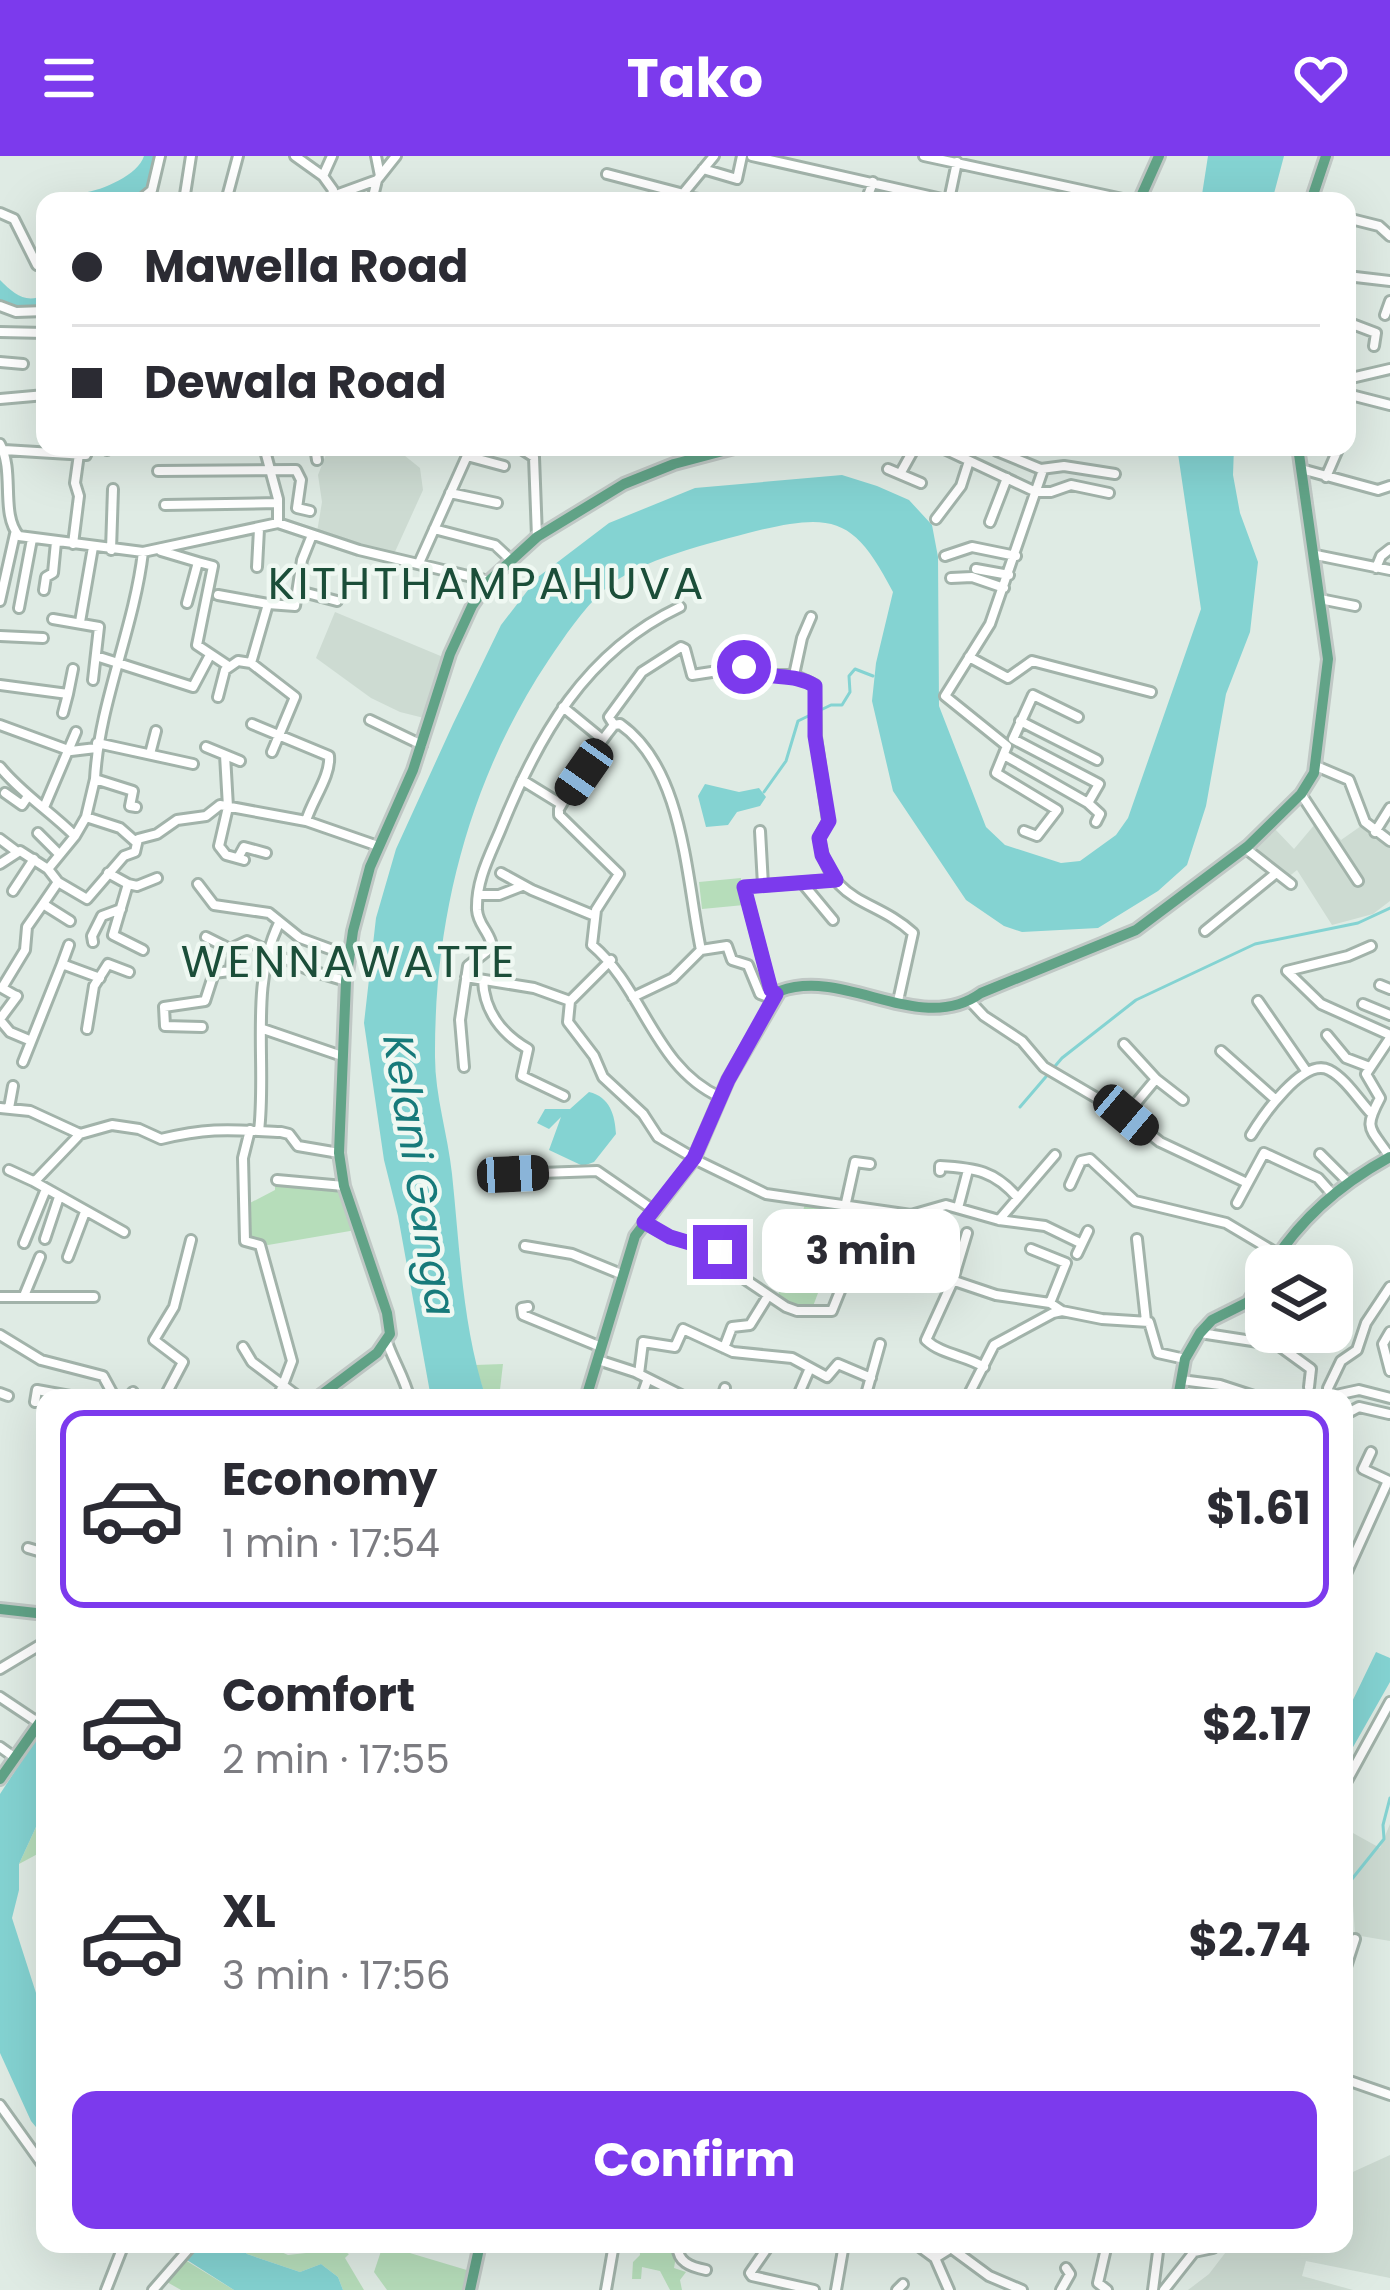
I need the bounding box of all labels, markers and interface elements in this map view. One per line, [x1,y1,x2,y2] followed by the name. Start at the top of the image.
[627,40,763,116] text: Tako
[36,45,102,111] icon: menu
[1288,45,1354,111] icon: heart
[144,235,468,298] text: Mawella Road
[144,351,446,414] text: Dewala Road
[268,552,706,615] district label: KITHTHAMPAHUVA
[717,640,771,694] route start
[549,732,619,812] car
[181,930,517,993] district label: WENNAWATTE
[368,1030,471,1320] water label: Kelani Ganga
[1087,1078,1165,1152] car
[476,1154,550,1194] car
[762,1210,960,1294] callout: 3 min
[806,1223,916,1278] text: 3 min
[693,1225,747,1279] route end
[1245,1245,1353,1353] map controls
[1245,1245,1353,1353] button: layers
[222,1448,437,1511] text: Economy
[78,1455,186,1563] icon: car
[1206,1477,1311,1540] text: $1.61
[222,1516,440,1571] text: 1 min · 17:54
[222,1664,415,1727] text: Comfort
[78,1671,186,1779] icon: car
[1202,1693,1311,1756] text: $2.17
[222,1732,450,1787] text: 2 min · 17:55
[222,1880,276,1943] text: XL
[78,1887,186,1995] icon: car
[1188,1909,1311,1972] text: $2.74
[222,1948,451,2003] text: 3 min · 17:56
[72,2091,1317,2229] button: Confirm

